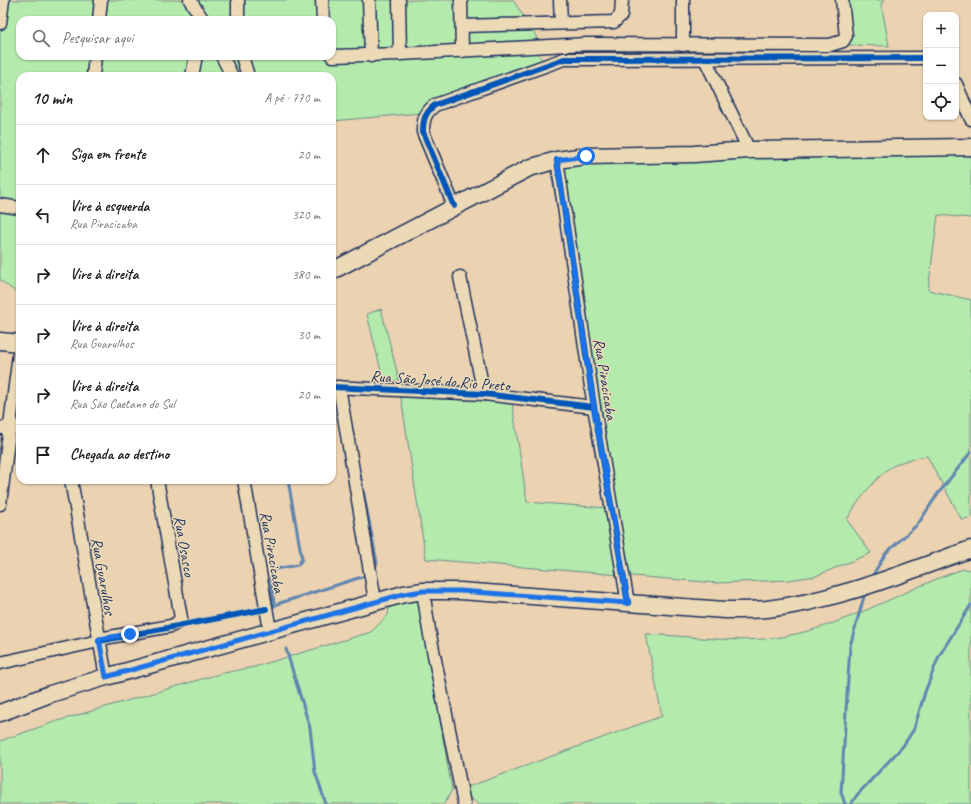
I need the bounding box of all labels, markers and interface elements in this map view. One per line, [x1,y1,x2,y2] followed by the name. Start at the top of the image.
[923,12,959,120] map controls
[923,12,959,48] button: +
[16,16,336,60] search box
[30,27,52,49] icon: search
[62,29,133,48] text: Pesquisar aqui
[923,48,959,84] button: −
[923,84,959,120] button: locate
[32,88,72,109] text: 10 min
[264,90,320,106] text: A pé · 770 m
[32,144,54,166] icon: ahead
[70,145,146,164] text: Siga em frente
[298,147,320,163] text: 20 m
[577,147,595,165] route start
[70,197,149,216] text: Vire à esquerda
[32,204,54,226] icon: left
[292,207,320,223] text: 320 m
[70,216,137,232] text: Rua Piracicaba
[32,264,54,286] icon: right
[70,265,139,284] text: Vire à direita
[292,267,320,283] text: 380 m
[70,317,139,336] text: Vire à direita
[32,324,54,346] icon: right
[298,327,320,343] text: 30 m
[70,336,133,352] text: Rua Guarulhos
[589,337,621,422] street label: Rua Piracicaba
[370,366,513,396] street label: Rua São José do Rio Preto
[70,377,139,396] text: Vire à direita
[32,384,54,406] icon: right
[298,387,320,403] text: 20 m
[70,396,175,412] text: Rua São Caetano do Sul
[32,444,54,466] icon: arrive
[70,445,169,464] text: Chegada ao destino
[255,510,289,596] street label: Rua Piracicaba
[169,514,199,580] street label: Rua Osasco
[86,536,120,618] street label: Rua Guarulhos
[121,625,139,643] route end

